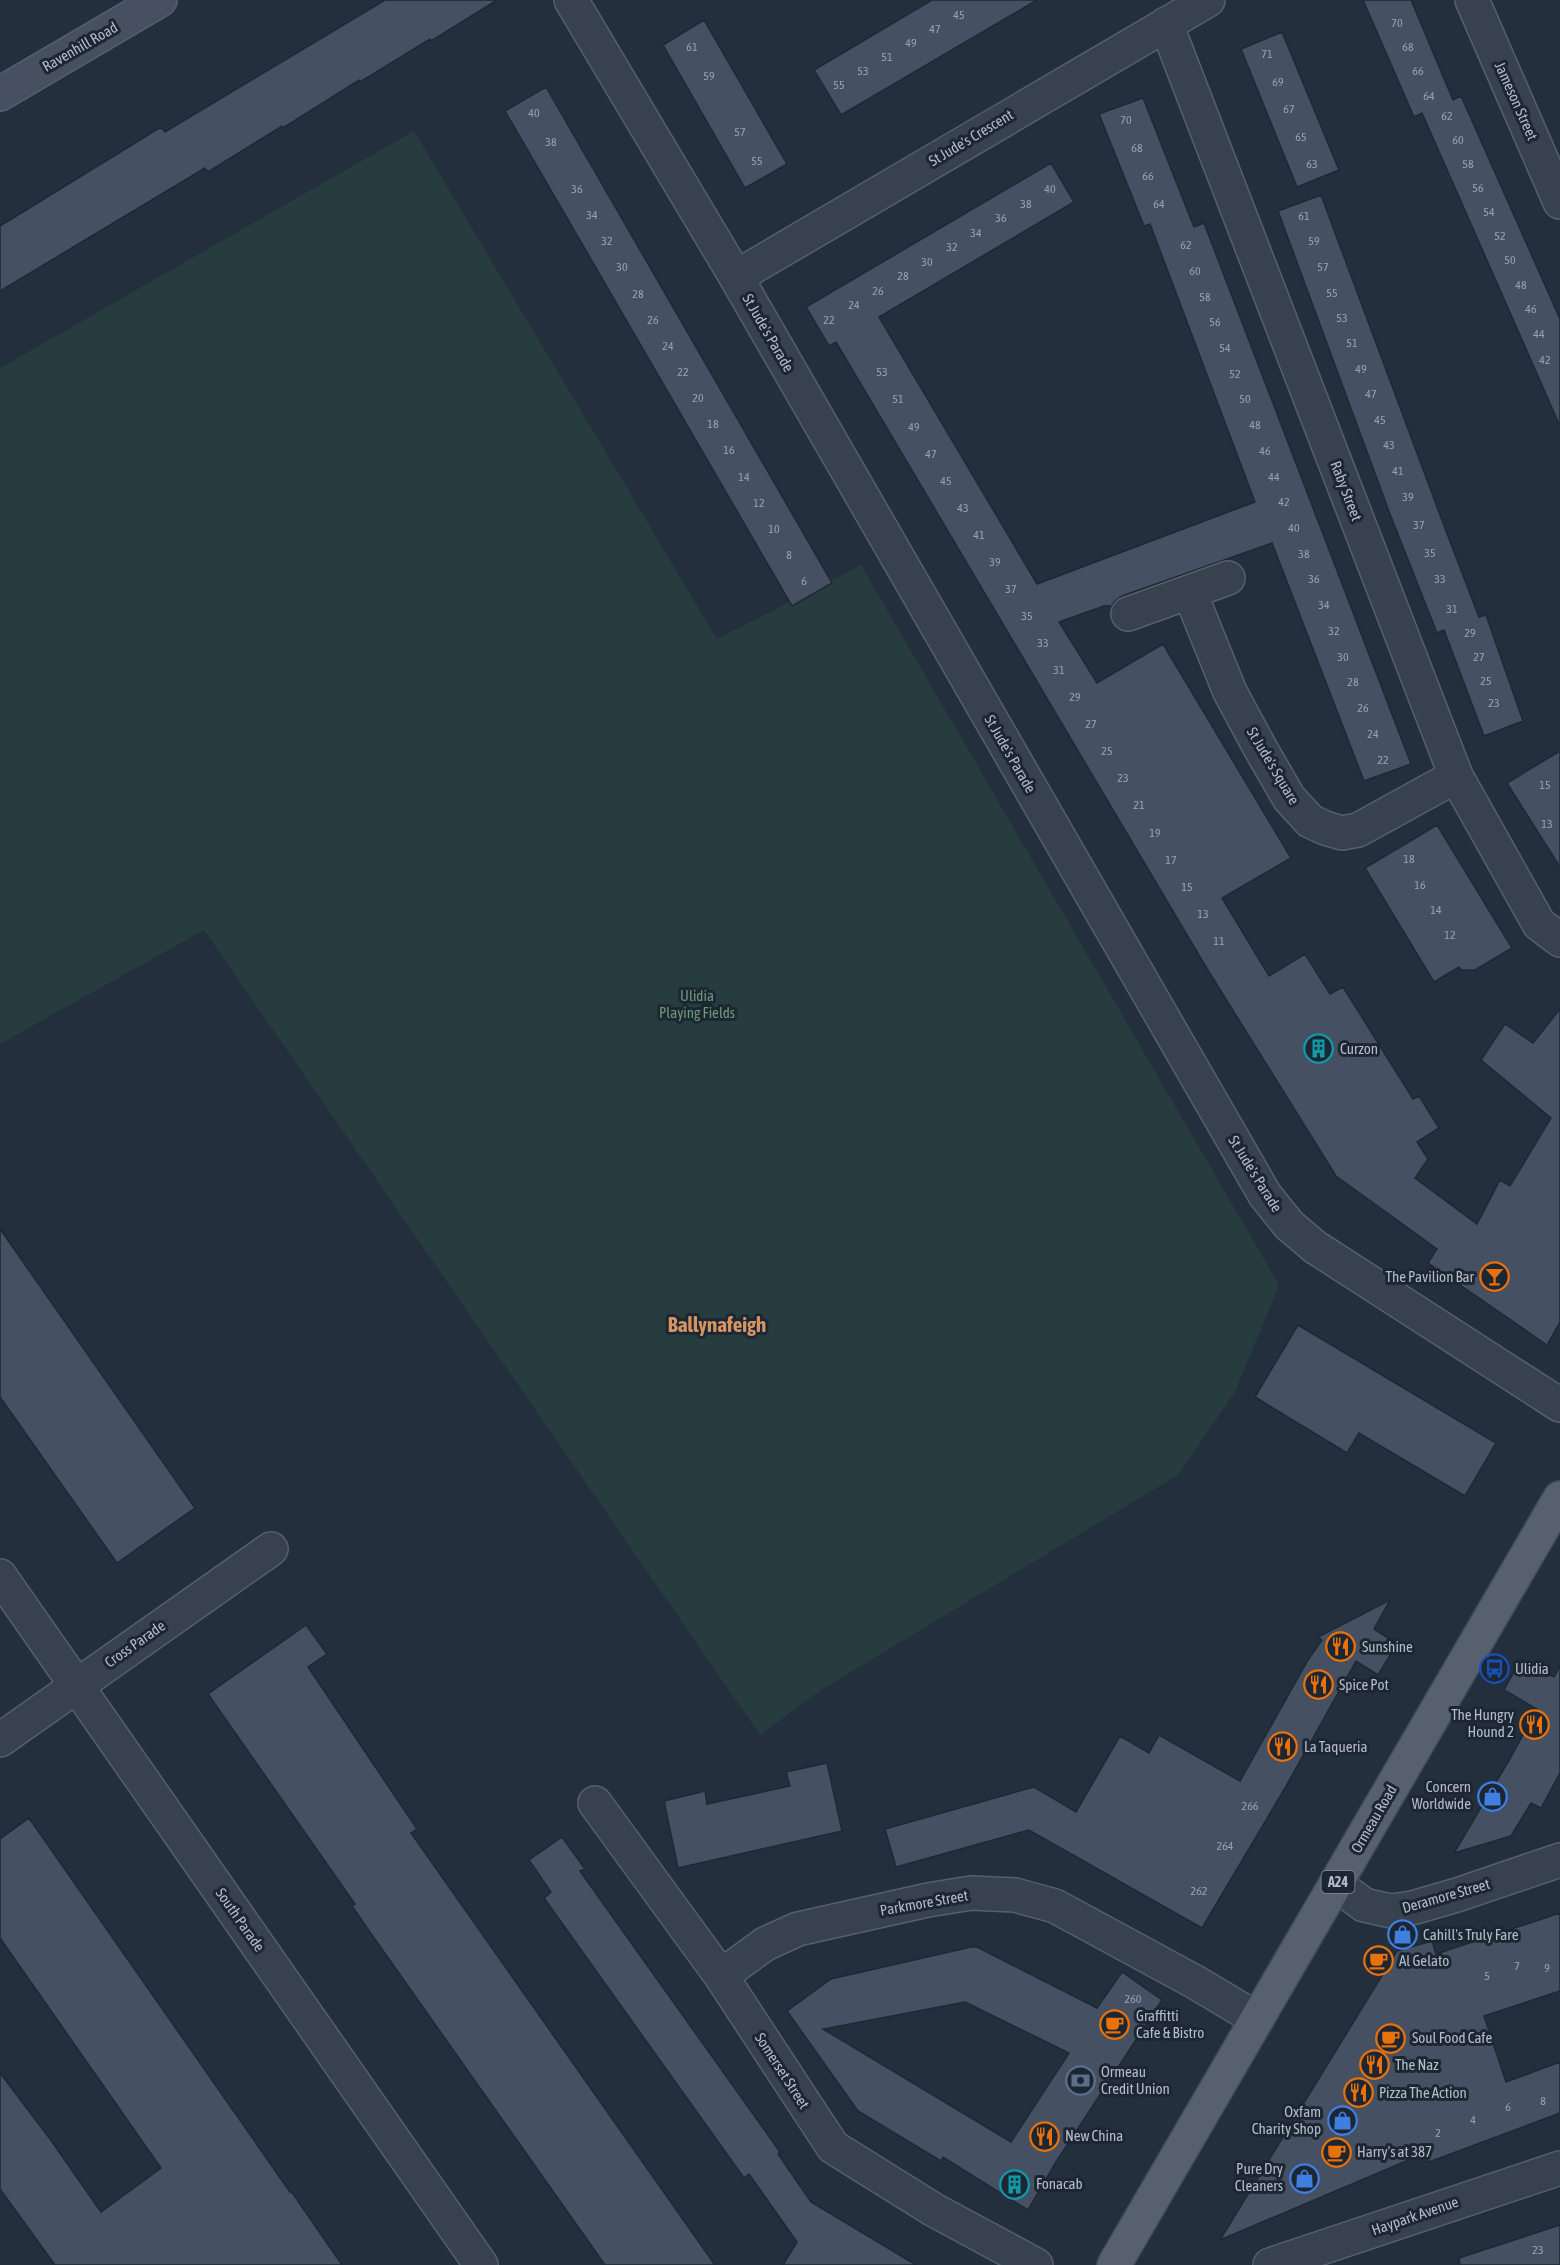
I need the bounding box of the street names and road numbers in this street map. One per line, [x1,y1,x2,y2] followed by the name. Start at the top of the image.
[39,18,120,75] street label: Ravenhill Road
[1492,59,1541,143] street label: Jameson Street
[926,106,1016,169] street label: St Jude's Crescent
[739,291,798,375] street label: St Jude's Parade
[1327,459,1366,523] street label: Raby Street
[981,712,1040,796] street label: St Jude's Parade
[1244,724,1303,808] street label: St Jude's Square
[1225,1132,1286,1215] street label: St Jude's Parade
[101,1616,168,1671] street label: Cross Parade
[1347,1782,1400,1856] street label: Ormeau Road
[1322,1871,1354,1893] road number: A24
[1400,1875,1492,1916] street label: Deramore Street
[212,1885,268,1955] street label: South Parade
[879,1886,969,1919] street label: Parkmore Street
[752,2030,813,2112] street label: Somerset Street
[1369,2193,1461,2238] street label: Haypark Avenue

